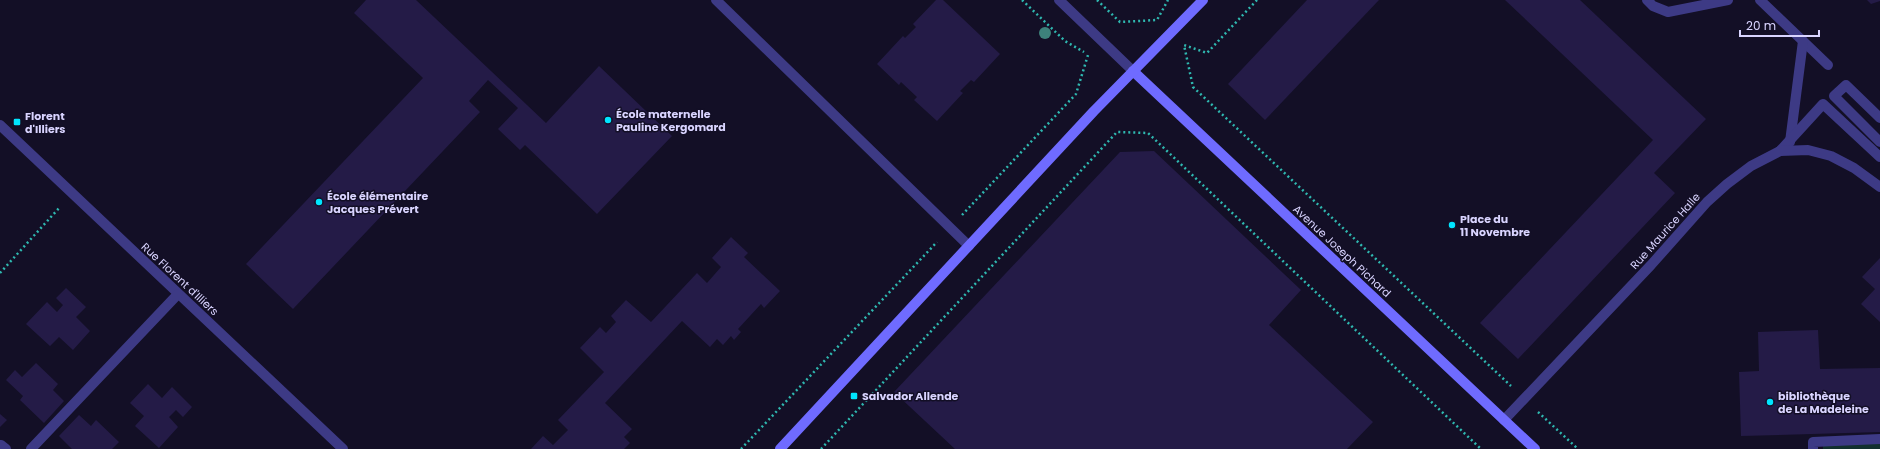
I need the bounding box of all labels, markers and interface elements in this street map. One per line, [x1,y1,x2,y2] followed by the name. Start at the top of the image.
[1740,12,1819,38] scale bar
[1746,17,1776,34] text: 20 m
[616,106,726,135] place label: École maternelle Pauline Kergomard
[25,108,66,137] place label: Florent d'Illiers
[603,115,613,125] marker: École maternelle Pauline Kergomard
[12,117,22,127] marker: Florent d'Illiers
[327,188,428,217] place label: École élémentaire Jacques Prévert
[1626,189,1704,273] street label: Rue Maurice Halle
[314,197,324,207] marker: École élémentaire Jacques Prévert
[1289,201,1395,301] street label: Avenue Joseph Pichard
[1460,211,1530,240] place label: Place du 11 Novembre
[1447,220,1457,230] marker: Place du 11 Novembre
[138,239,222,319] street label: Rue Florent d'Illiers
[862,388,959,404] place label: Salvador Allende
[1778,388,1869,417] place label: bibliothèque de La Madeleine
[849,391,859,401] marker: Salvador Allende
[1765,397,1775,407] marker: bibliothèque de La Madeleine

